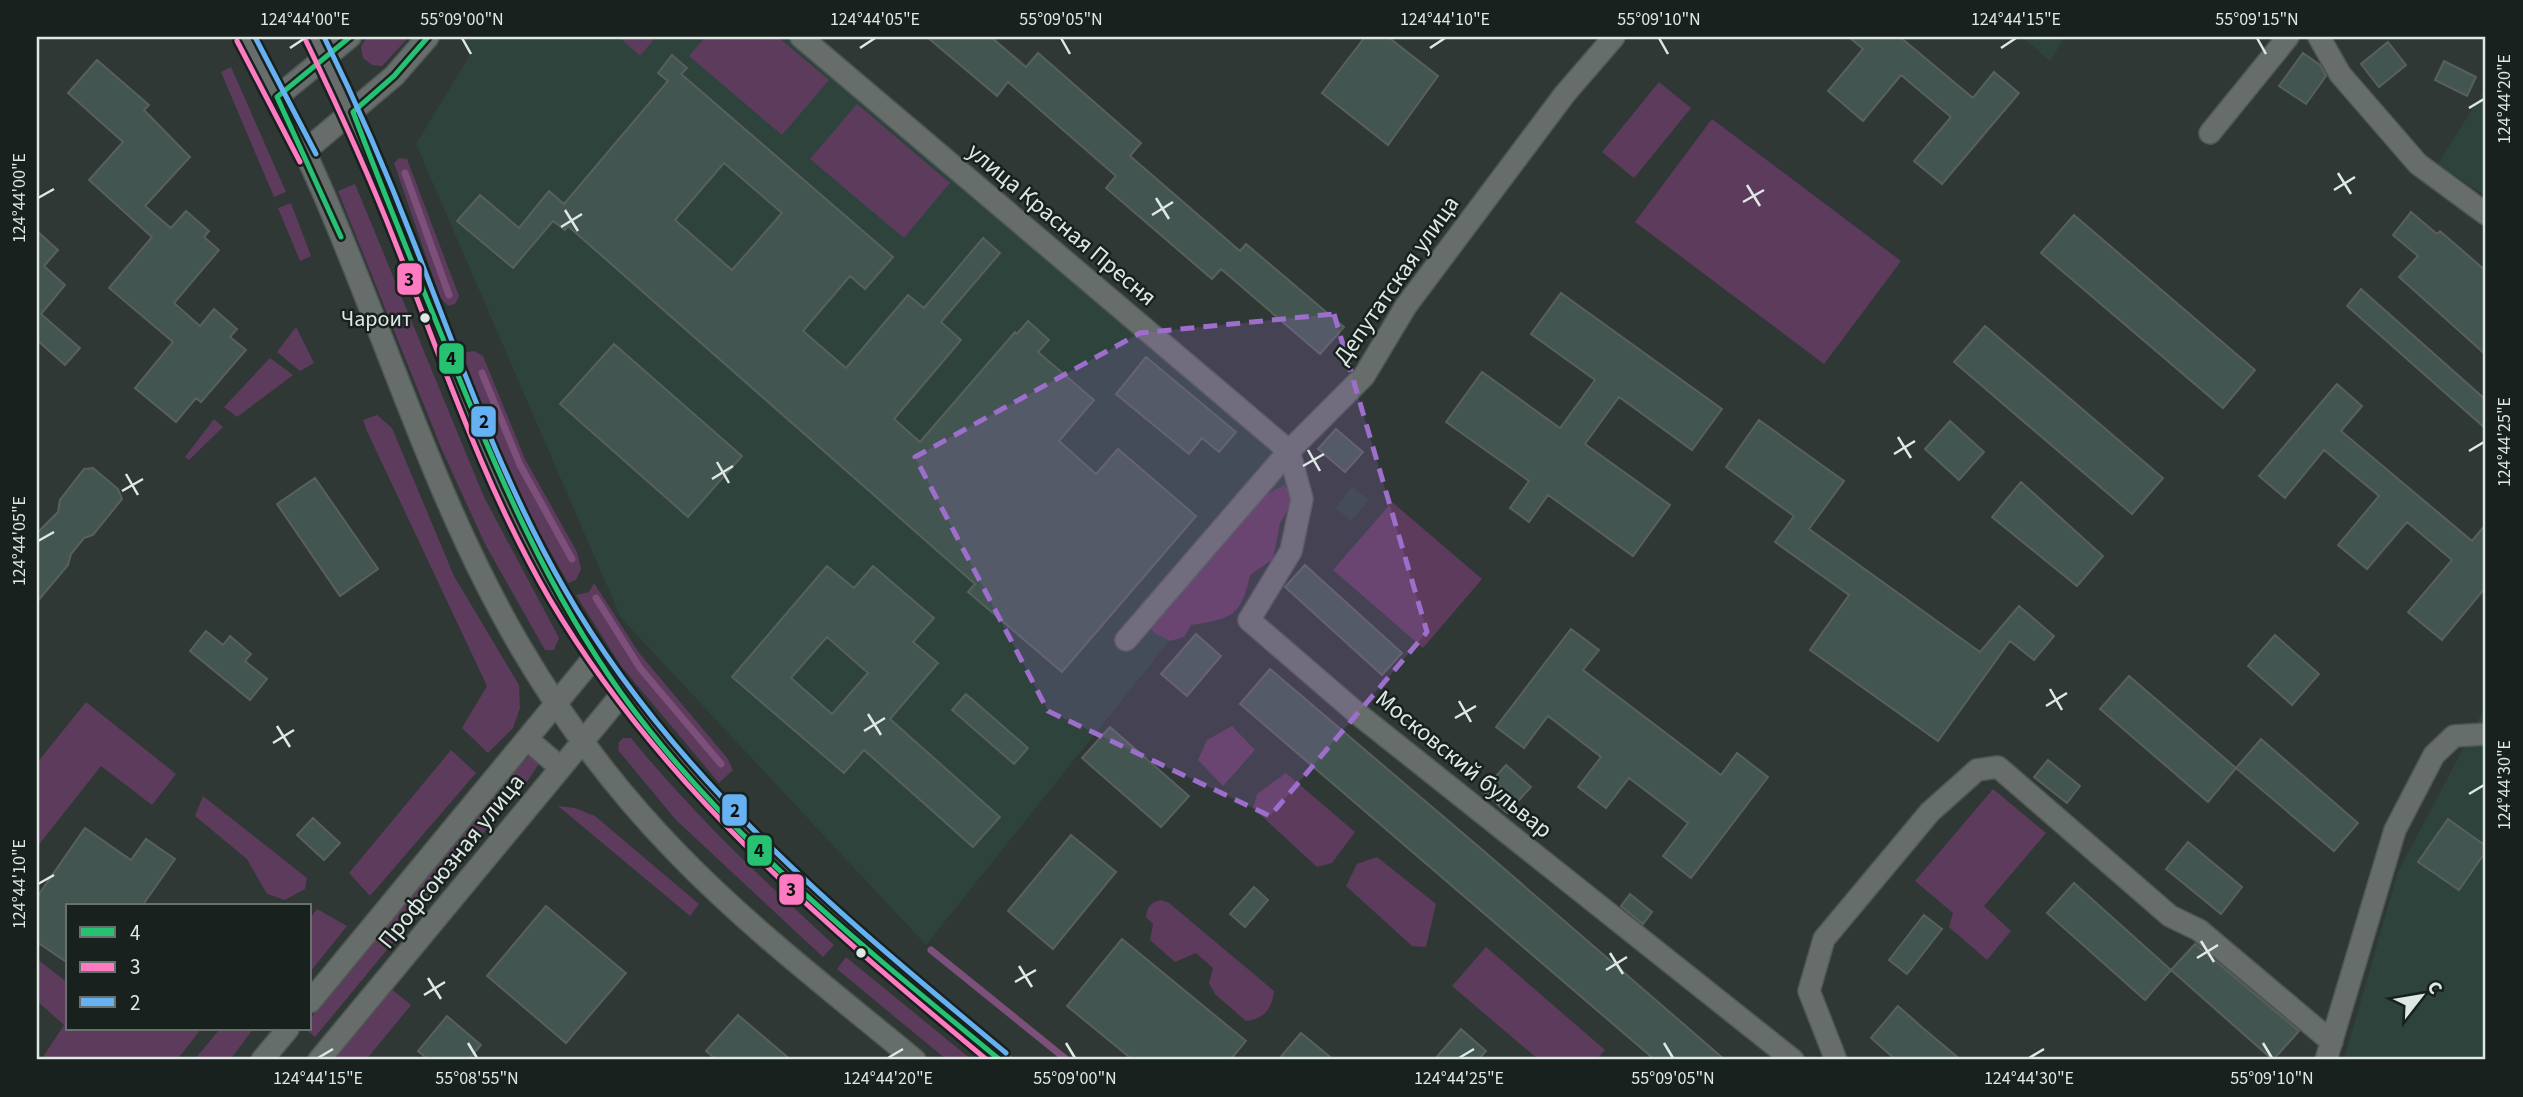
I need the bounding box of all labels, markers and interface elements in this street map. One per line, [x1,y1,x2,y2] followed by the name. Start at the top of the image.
[260,7,350,32] text: 124°44'00"E
[420,7,504,32] text: 55°09'00"N
[830,7,920,32] text: 124°44'05"E
[1019,7,1103,32] text: 55°09'05"N
[1400,7,1490,32] text: 124°44'10"E
[1617,7,1701,32] text: 55°09'10"N
[1971,7,2061,32] text: 124°44'15"E
[2215,7,2299,32] text: 55°09'15"N
[2492,54,2517,144] text: 124°44'20"E
[959,135,1164,314] street label: улица Красная Пресня
[7,153,32,243] text: 124°44'00"E
[1325,188,1468,372] street label: Депутатская улица
[396,262,423,296] line badge: 3
[404,267,414,294] text: 3
[341,303,412,335] place label: Чароит
[418,311,432,325] marker: Чароит
[438,342,465,375] line badge: 4
[446,346,456,373] text: 4
[2492,397,2517,487] text: 124°44'25"E
[470,405,497,438] line badge: 2
[479,409,489,436] text: 2
[7,496,32,586] text: 124°44'05"E
[1368,682,1560,847] street label: Московский бульвар
[2492,740,2517,830] text: 124°44'30"E
[370,766,533,957] street label: Профсоюзная улица
[721,793,748,827] line badge: 2
[730,798,740,825] text: 2
[746,834,773,867] line badge: 4
[754,838,764,865] text: 4
[7,839,32,929] text: 124°44'10"E
[778,873,805,906] line badge: 3
[786,877,796,904] text: 3
[66,904,312,1030] legend
[130,918,140,948] text: 4
[854,946,868,960] unlabelled marker
[130,952,140,982] text: 3
[2386,960,2456,1030] north arrow
[2420,976,2449,1000] text: С
[130,988,140,1018] text: 2
[273,1066,363,1091] text: 124°44'15"E
[435,1066,519,1091] text: 55°08'55"N
[843,1066,933,1091] text: 124°44'20"E
[1033,1066,1117,1091] text: 55°09'00"N
[1414,1066,1504,1091] text: 124°44'25"E
[1631,1066,1715,1091] text: 55°09'05"N
[1984,1066,2074,1091] text: 124°44'30"E
[2230,1066,2314,1091] text: 55°09'10"N

